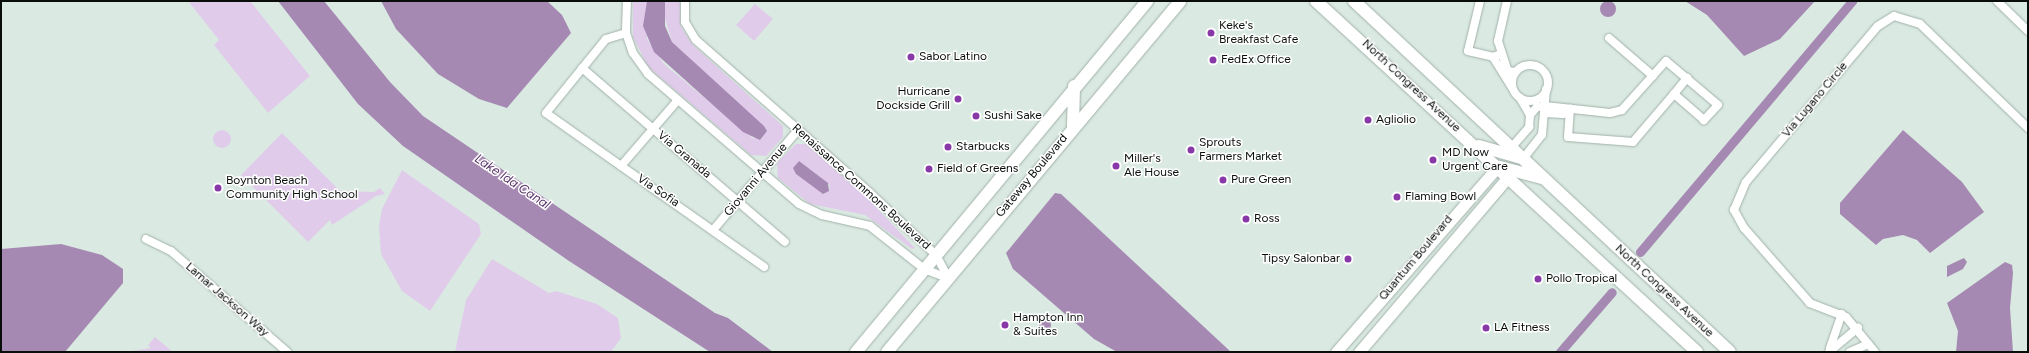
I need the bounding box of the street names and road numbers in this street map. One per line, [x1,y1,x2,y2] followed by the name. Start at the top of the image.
[1359,37,1463,135] street label: North Congress Avenue
[1779,59,1851,141] street label: Via Lugano Circle
[789,121,933,253] street label: Renaissance Commons Boulevard
[654,128,714,182] street label: Via Granada
[993,132,1071,220] street label: Gateway Boulevard
[721,141,791,219] street label: Giovanni Avenue
[634,172,682,210] street label: Via Sofia
[1376,213,1456,303] street label: Quantum Boulevard
[1612,242,1716,340] street label: North Congress Avenue
[182,260,272,340] street label: Lamar Jackson Way

